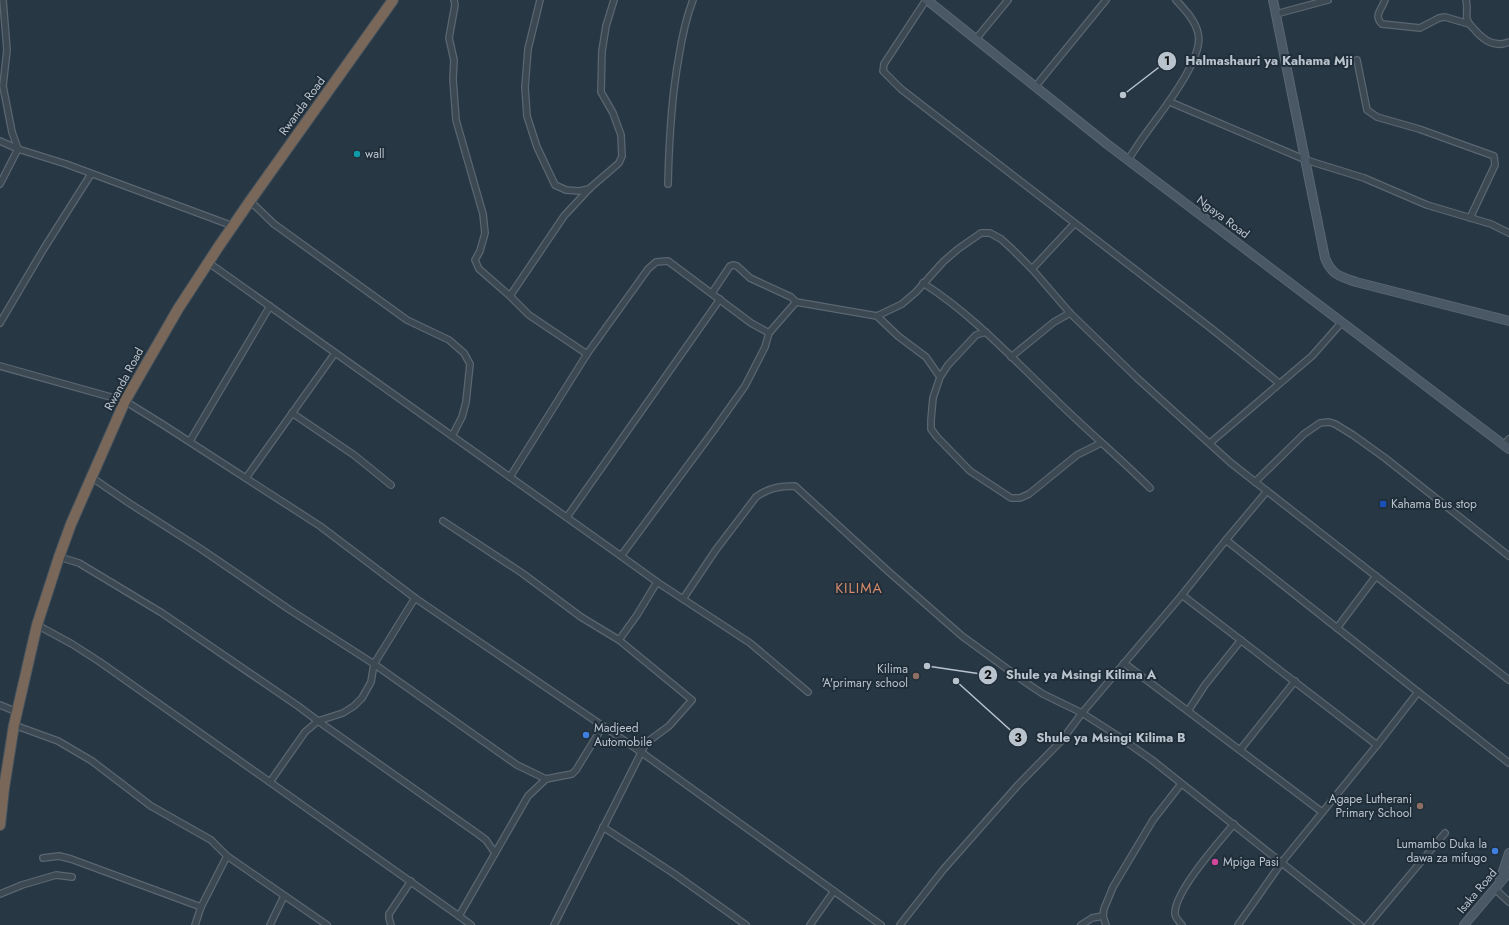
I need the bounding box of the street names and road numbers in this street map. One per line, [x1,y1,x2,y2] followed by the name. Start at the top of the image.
[274,73,330,139] street label: Rwanda Road
[1193,191,1253,243] street label: Ngaya Road
[100,344,148,414] street label: Rwanda Road
[1453,864,1501,918] street label: Isaka Road

